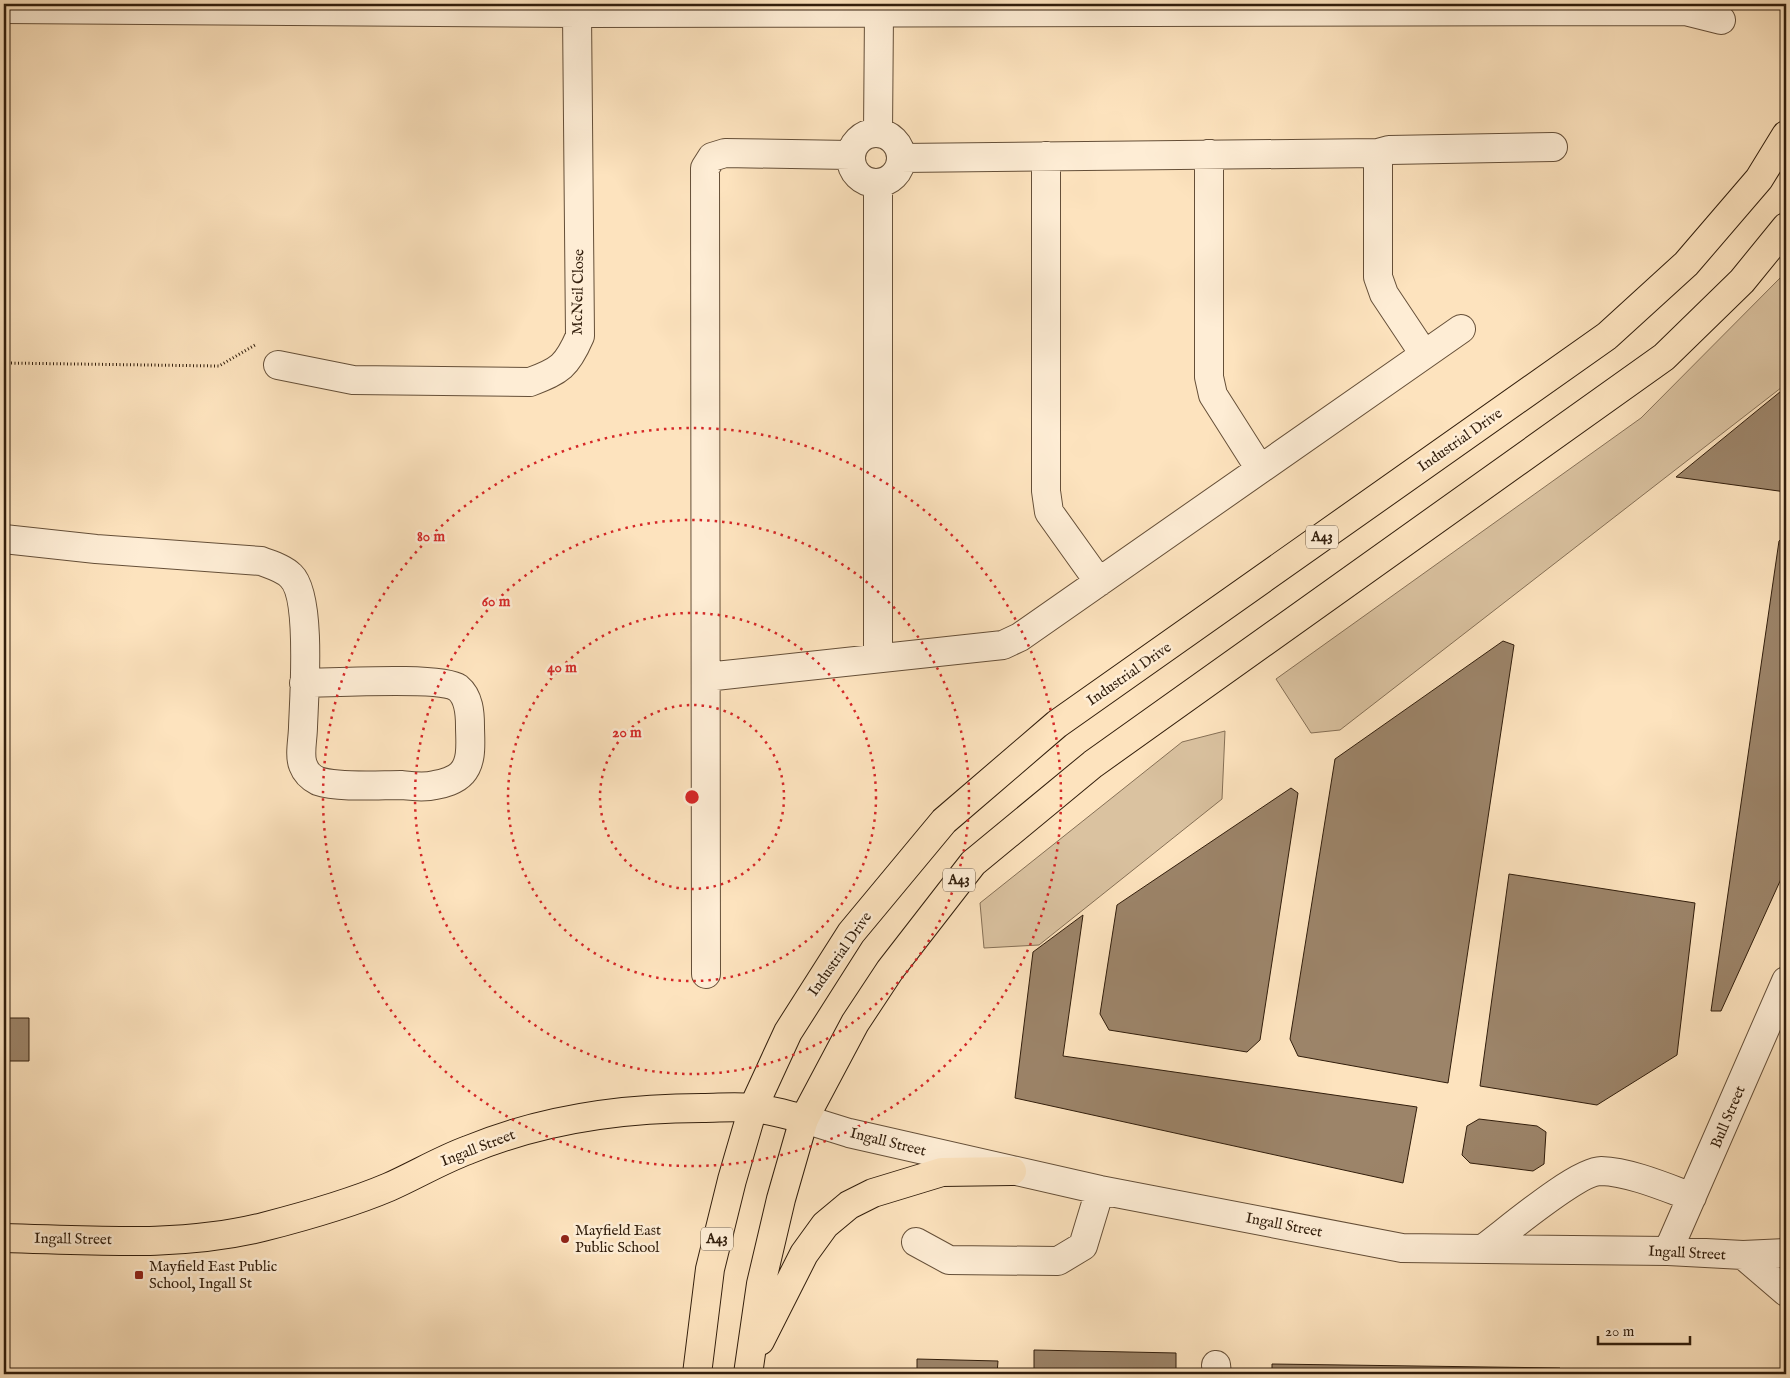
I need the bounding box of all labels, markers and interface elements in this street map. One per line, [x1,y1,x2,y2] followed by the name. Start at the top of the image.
[568,249,588,335] street label: McNeil Close
[1414,404,1506,476] street label: Industrial Drive
[1306,526,1338,548] road number: A43
[417,527,445,546] text: 80 m
[482,592,511,611] text: 60 m
[1083,638,1175,710] street label: Industrial Drive
[547,658,577,677] text: 40 m
[612,723,642,742] text: 20 m
[683,788,701,806] centre of rings
[943,868,975,892] road number: A43
[804,908,876,1000] street label: Industrial Drive
[1706,1083,1750,1151] street label: Bull Street
[848,1123,928,1161] street label: Ingall Street
[438,1125,518,1171] street label: Ingall Street
[1244,1208,1324,1242] street label: Ingall Street
[575,1221,661,1257] place label: Mayfield East Public School
[701,1228,733,1250] road number: A43
[34,1229,112,1249] street label: Ingall Street
[559,1233,571,1245] marker: Mayfield East Public School
[1648,1241,1726,1265] street label: Ingall Street
[149,1257,277,1293] place label: Mayfield East Public School, Ingall St
[133,1269,145,1281] marker: Mayfield East Public School, Ingall St
[1598,1313,1690,1345] scale bar
[1605,1322,1635,1341] text: 20 m

